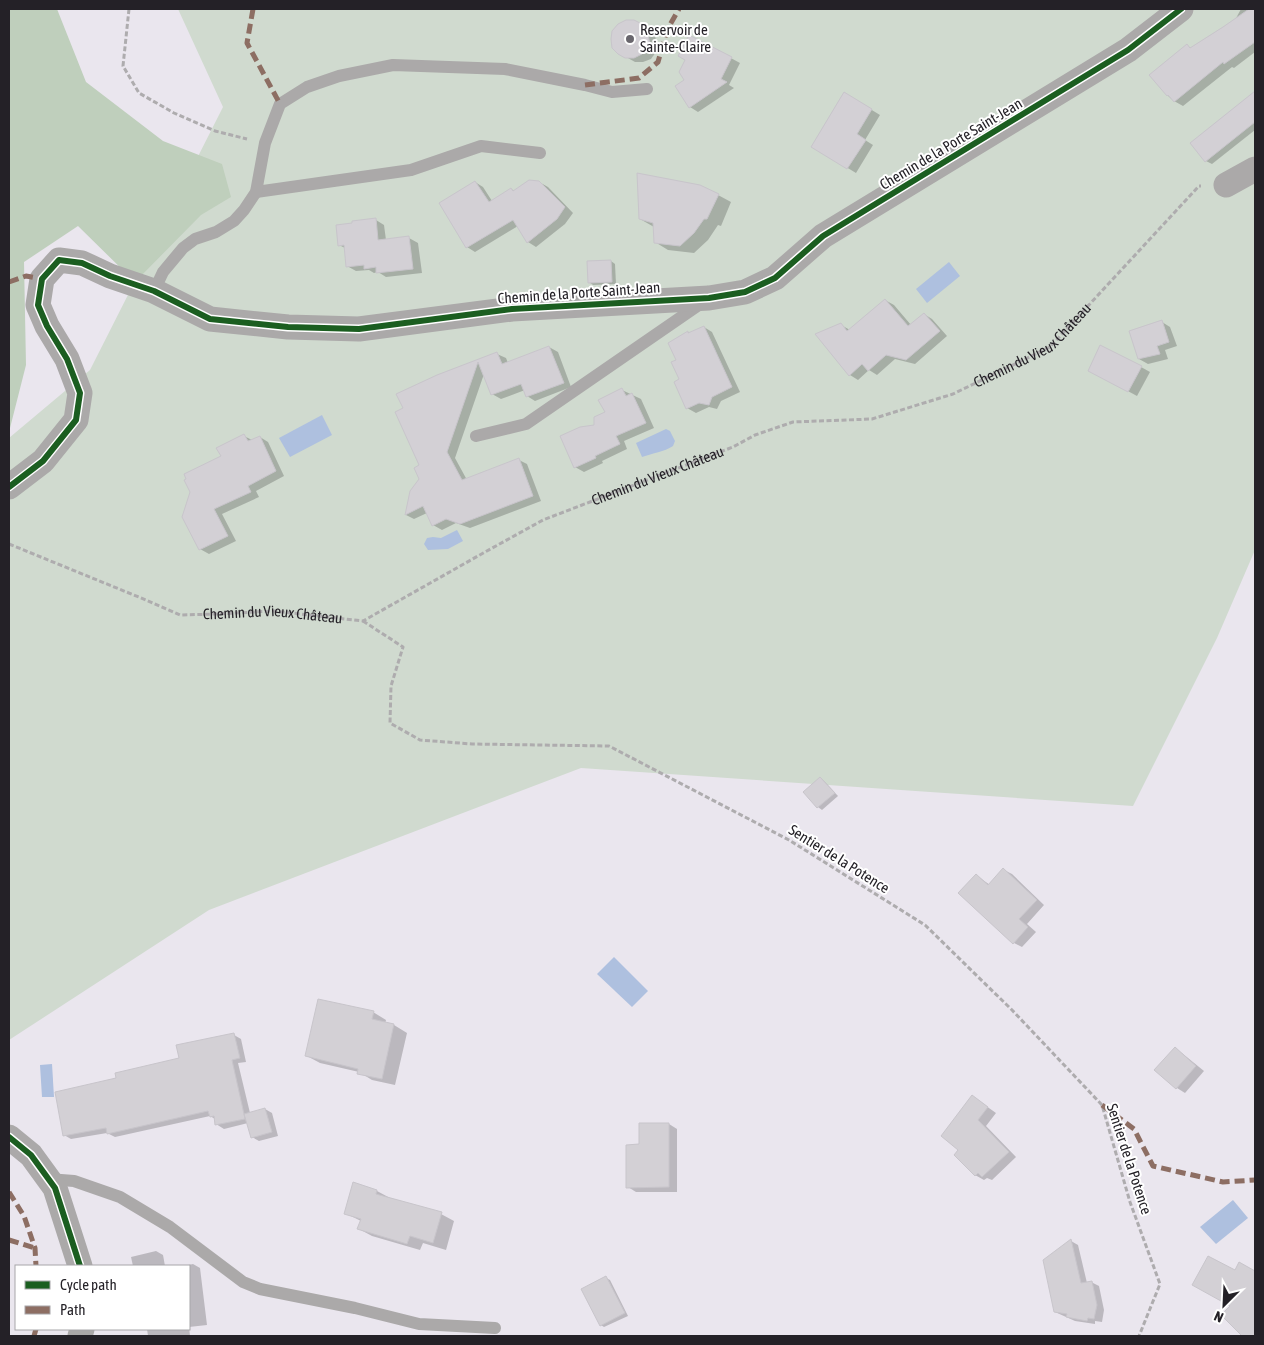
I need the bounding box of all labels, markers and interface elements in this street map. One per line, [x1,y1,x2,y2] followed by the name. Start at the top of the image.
[640,21,711,55] place label: Reservoir de Sainte-Claire
[624,33,636,45] marker: Reservoir de Sainte-Claire
[877,94,1025,193] street label: Chemin de la Porte Saint-Jean
[497,278,661,307] street label: Chemin de la Porte Saint-Jean
[971,299,1094,391] street label: Chemin du Vieux Château
[589,442,726,509] street label: Chemin du Vieux Château
[202,602,343,627] street label: Chemin du Vieux Château
[786,821,893,896] street label: Sentier de la Potence
[1104,1101,1155,1216] street label: Sentier de la Potence
[15,1265,190,1330] legend
[60,1276,117,1293] text: Cycle path
[1199,1280,1249,1330] north arrow
[60,1301,86,1318] text: Path
[1212,1308,1226,1326] text: N

